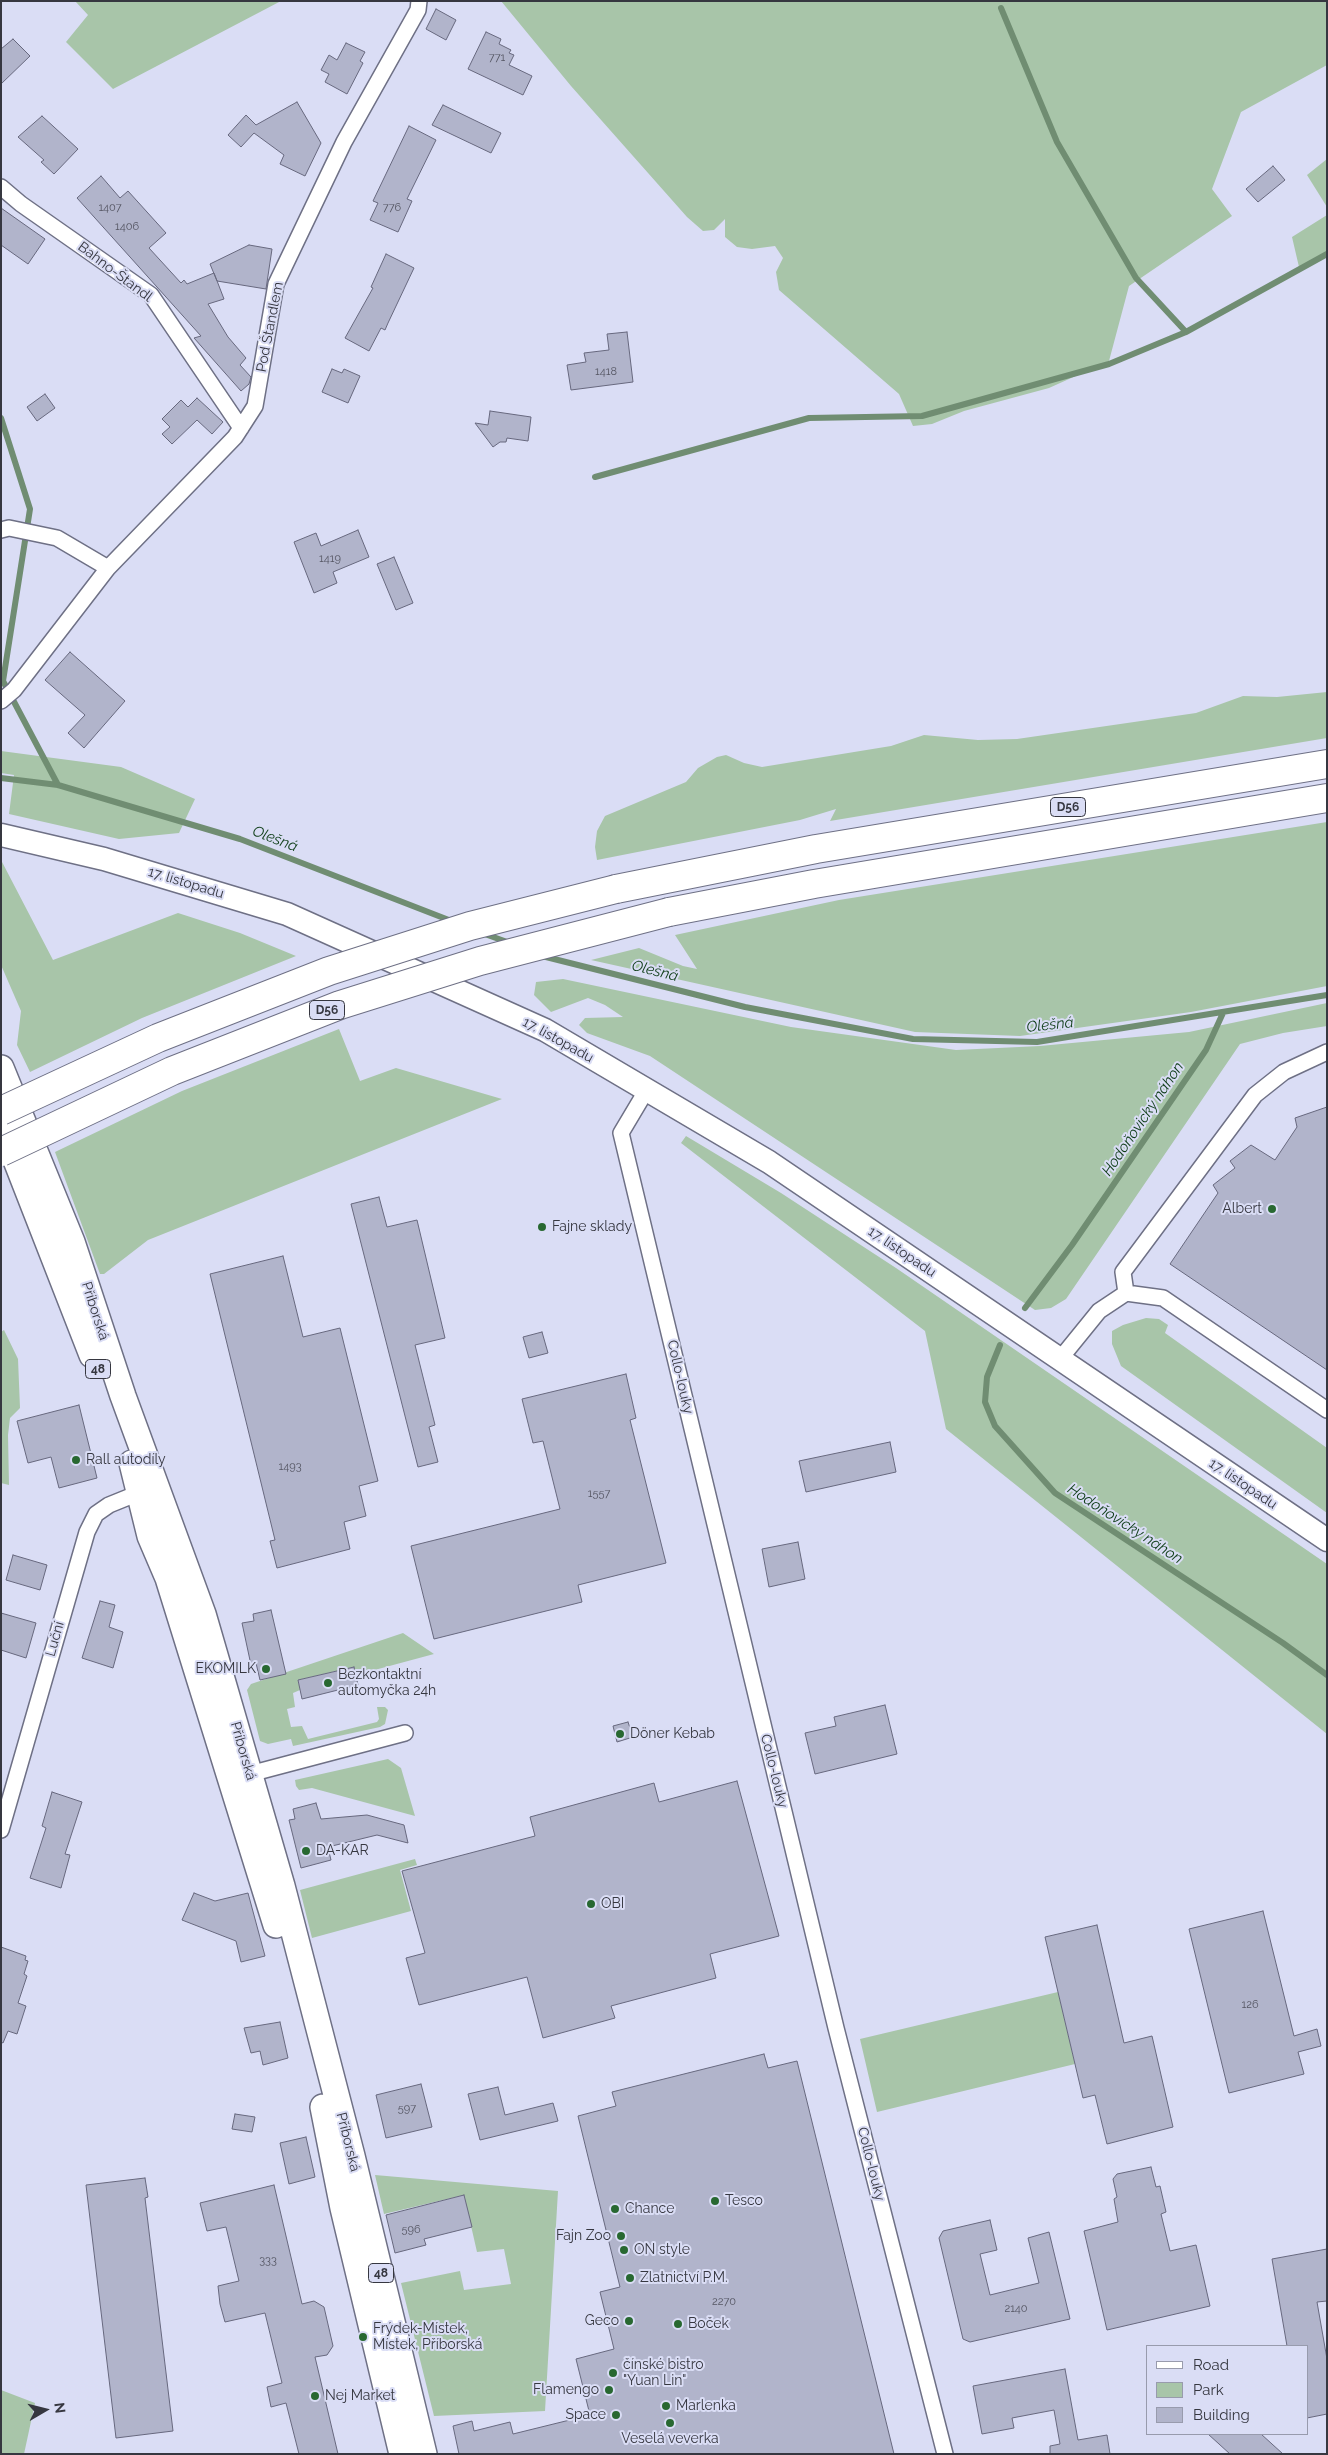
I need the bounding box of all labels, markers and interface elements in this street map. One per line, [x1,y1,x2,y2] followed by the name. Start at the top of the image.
[489,51,505,65] house number: 771
[98,201,122,215] house number: 1407
[383,201,401,215] house number: 776
[115,220,139,234] house number: 1406
[74,239,156,305] street label: Bahno-Štandl
[253,280,287,374] street label: Pod Štandlem
[595,365,617,379] house number: 1418
[319,552,341,566] house number: 1419
[1050,798,1086,816] road number: D56
[250,822,300,856] water label: Olešná
[146,863,226,903] street label: 17. listopadu
[630,957,680,985] water label: Olešná
[310,1000,344,1020] road number: D56
[520,1014,596,1066] street label: 17. listopadu
[1026,1014,1074,1036] water label: Olešná
[1098,1059,1188,1179] water label: Hodoňovický náhon
[1222,1201,1262,1217] place label: Albert
[1266,1203,1278,1215] marker: Albert
[552,1219,632,1235] place label: Fajne sklady
[536,1221,548,1233] marker: Fajne sklady
[865,1223,939,1281] street label: 17. listopadu
[78,1280,112,1342] street label: Příborská
[663,1338,697,1416] street label: Collo-louky
[86,1360,110,1378] road number: 48
[86,1452,166,1468] place label: Rall autodíly
[70,1454,82,1466] marker: Rall autodíly
[1206,1455,1280,1513] street label: 17. listopadu
[278,1460,302,1474] house number: 1493
[1064,1480,1186,1568] water label: Hodoňovický náhon
[588,1487,610,1501] house number: 1557
[42,1620,68,1658] street label: Luční
[196,1661,256,1677] place label: EKOMILK
[260,1663,272,1675] marker: EKOMILK
[338,1667,436,1700] place label: Bezkontaktní automyčka 24h
[322,1677,334,1689] marker: Bezkontaktní automyčka 24h
[227,1720,259,1782] street label: Příborská
[630,1726,715,1742] place label: Döner Kebab
[614,1728,626,1740] marker: Döner Kebab
[757,1732,791,1810] street label: Collo-louky
[316,1843,369,1859] place label: DA-KAR
[300,1845,312,1857] marker: DA-KAR
[601,1896,624,1912] place label: OBI
[585,1898,597,1910] marker: OBI
[1241,1998,1259,2012] house number: 126
[398,2102,416,2116] house number: 597
[333,2111,363,2173] street label: Příborská
[854,2125,888,2203] street label: Collo-louky
[725,2193,763,2209] place label: Tesco
[709,2195,721,2207] marker: Tesco
[625,2201,674,2217] place label: Chance
[609,2203,621,2215] marker: Chance
[401,2223,421,2237] house number: 596
[556,2228,611,2244] place label: Fajn Zoo
[615,2230,627,2242] marker: Fajn Zoo
[634,2242,690,2258] place label: ON style
[618,2244,630,2256] marker: ON style
[259,2254,277,2268] house number: 333
[368,2264,394,2282] road number: 48
[640,2270,728,2286] place label: Zlatnictví P.M.
[624,2272,636,2284] marker: Zlatnictví P.M.
[712,2295,736,2309] house number: 2270
[1004,2302,1028,2316] house number: 2140
[585,2313,619,2329] place label: Geco
[623,2315,635,2327] marker: Geco
[688,2316,729,2332] place label: Boček
[672,2318,684,2330] marker: Boček
[373,2321,482,2354] place label: Frýdek-Místek, Místek, Příborská
[357,2331,369,2343] marker: Frýdek-Místek, Místek, Příborská
[1146,2345,1308,2435] legend
[1193,2356,1229,2374] text: Road
[623,2357,704,2390] place label: čínské bistro "Yuan Lin"
[607,2367,619,2379] marker: čínské bistro "Yuan Lin"
[1193,2381,1224,2399] text: Park
[533,2382,599,2398] place label: Flamengo
[603,2384,615,2396] marker: Flamengo
[20,2385,70,2435] north arrow
[325,2388,395,2404] place label: Nej Market
[309,2390,321,2402] marker: Nej Market
[676,2398,736,2414] place label: Marlenka
[660,2400,672,2412] marker: Marlenka
[51,2402,69,2414] text: N
[1193,2406,1250,2424] text: Building
[565,2407,606,2423] place label: Space
[610,2409,622,2421] marker: Space
[664,2417,676,2429] marker: Veselá veverka
[621,2431,719,2447] place label: Veselá veverka

